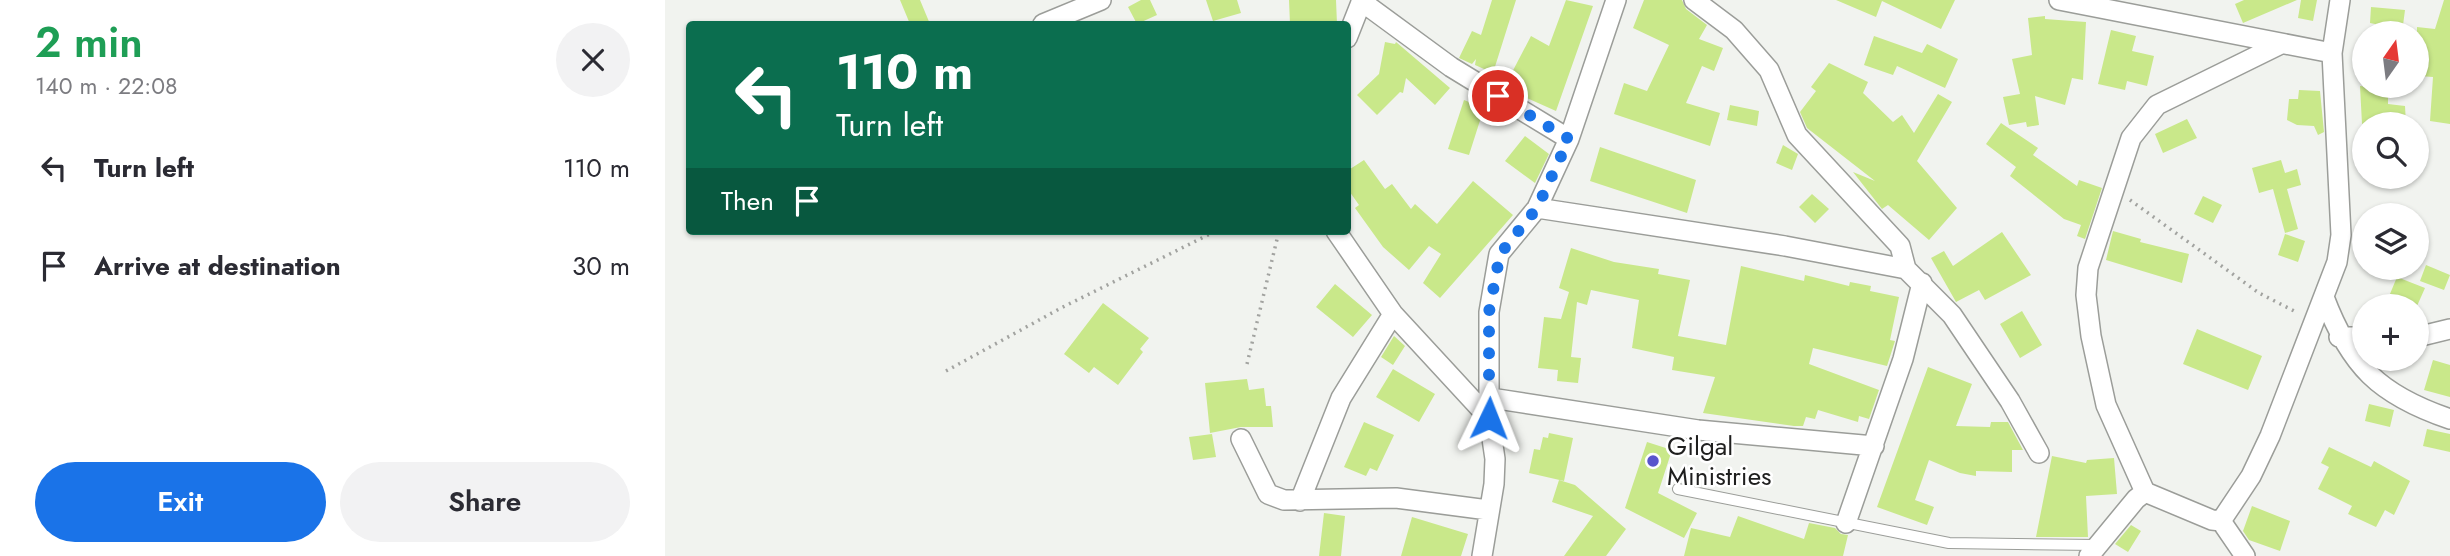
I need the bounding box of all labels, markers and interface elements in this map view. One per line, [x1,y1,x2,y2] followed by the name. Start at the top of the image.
[35,12,143,73] text: 2 min
[2352,21,2429,98] north arrow
[2352,21,2429,371] map controls
[556,23,630,97] button: close
[836,37,973,107] text: 110 m
[721,49,812,140] icon: left
[1468,66,1528,126] pin
[35,69,178,103] text: 140 m · 22:08
[1479,77,1517,115] icon: arrive
[836,102,943,148] text: Turn left
[2352,112,2429,189] button: search
[35,149,73,187] icon: left
[94,149,194,187] text: Turn left
[563,149,630,187] text: 110 m
[721,182,774,220] text: Then
[788,182,826,220] icon: arrive
[2352,203,2429,280] button: layers
[35,247,73,285] icon: arrive
[94,247,341,285] text: Arrive at destination
[572,247,630,285] text: 30 m
[2352,294,2429,371] button: +
[1452,381,1526,455] position arrow
[1667,427,1772,495] place label: Gilgal Ministries
[1645,453,1661,469] marker: Gilgal Ministries
[35,462,326,542] button: Exit
[340,462,630,542] button: Share

